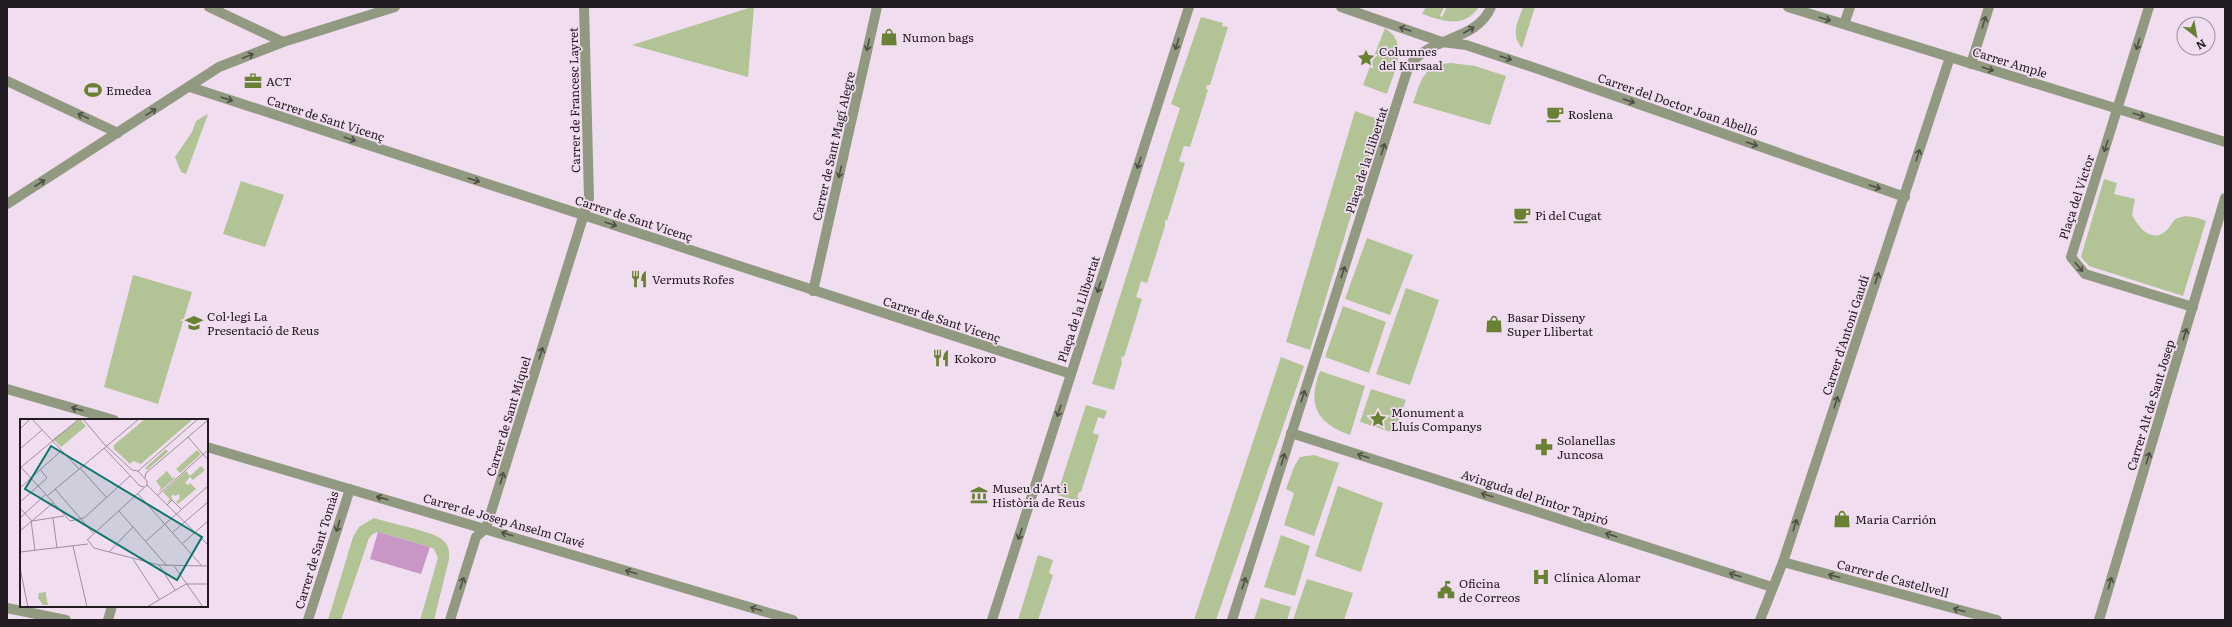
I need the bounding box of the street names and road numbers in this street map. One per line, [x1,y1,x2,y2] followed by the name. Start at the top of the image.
[564,27,584,173] street label: Carrer de Francesc Layret
[1970,42,2050,82] street label: Carrer Ample
[1595,68,1761,140] street label: Carrer del Doctor Joan Abelló
[807,69,859,223] street label: Carrer de Sant Magí Alegre
[265,90,387,146] street label: Carrer de Sant Vicenç
[1340,104,1392,216] street label: Plaça de la Llibertat
[2054,152,2098,242] street label: Plaça del Víctor
[573,190,695,246] street label: Carrer de Sant Vicenç
[1052,253,1104,365] street label: Plaça de la Llibertat
[1817,273,1873,397] street label: Carrer d'Antoni Gaudí
[881,291,1003,347] street label: Carrer de Sant Vicenç
[2121,337,2179,473] street label: Carrer Alt de Sant Josep
[481,354,535,478] street label: Carrer de Sant Miquel
[1459,465,1611,529] street label: Avinguda del Pintor Tapiró
[289,488,343,611] street label: Carrer de Sant Tomàs
[421,488,587,552] street label: Carrer de Josep Anselm Clavé
[1835,554,1951,602] street label: Carrer de Castellvell

